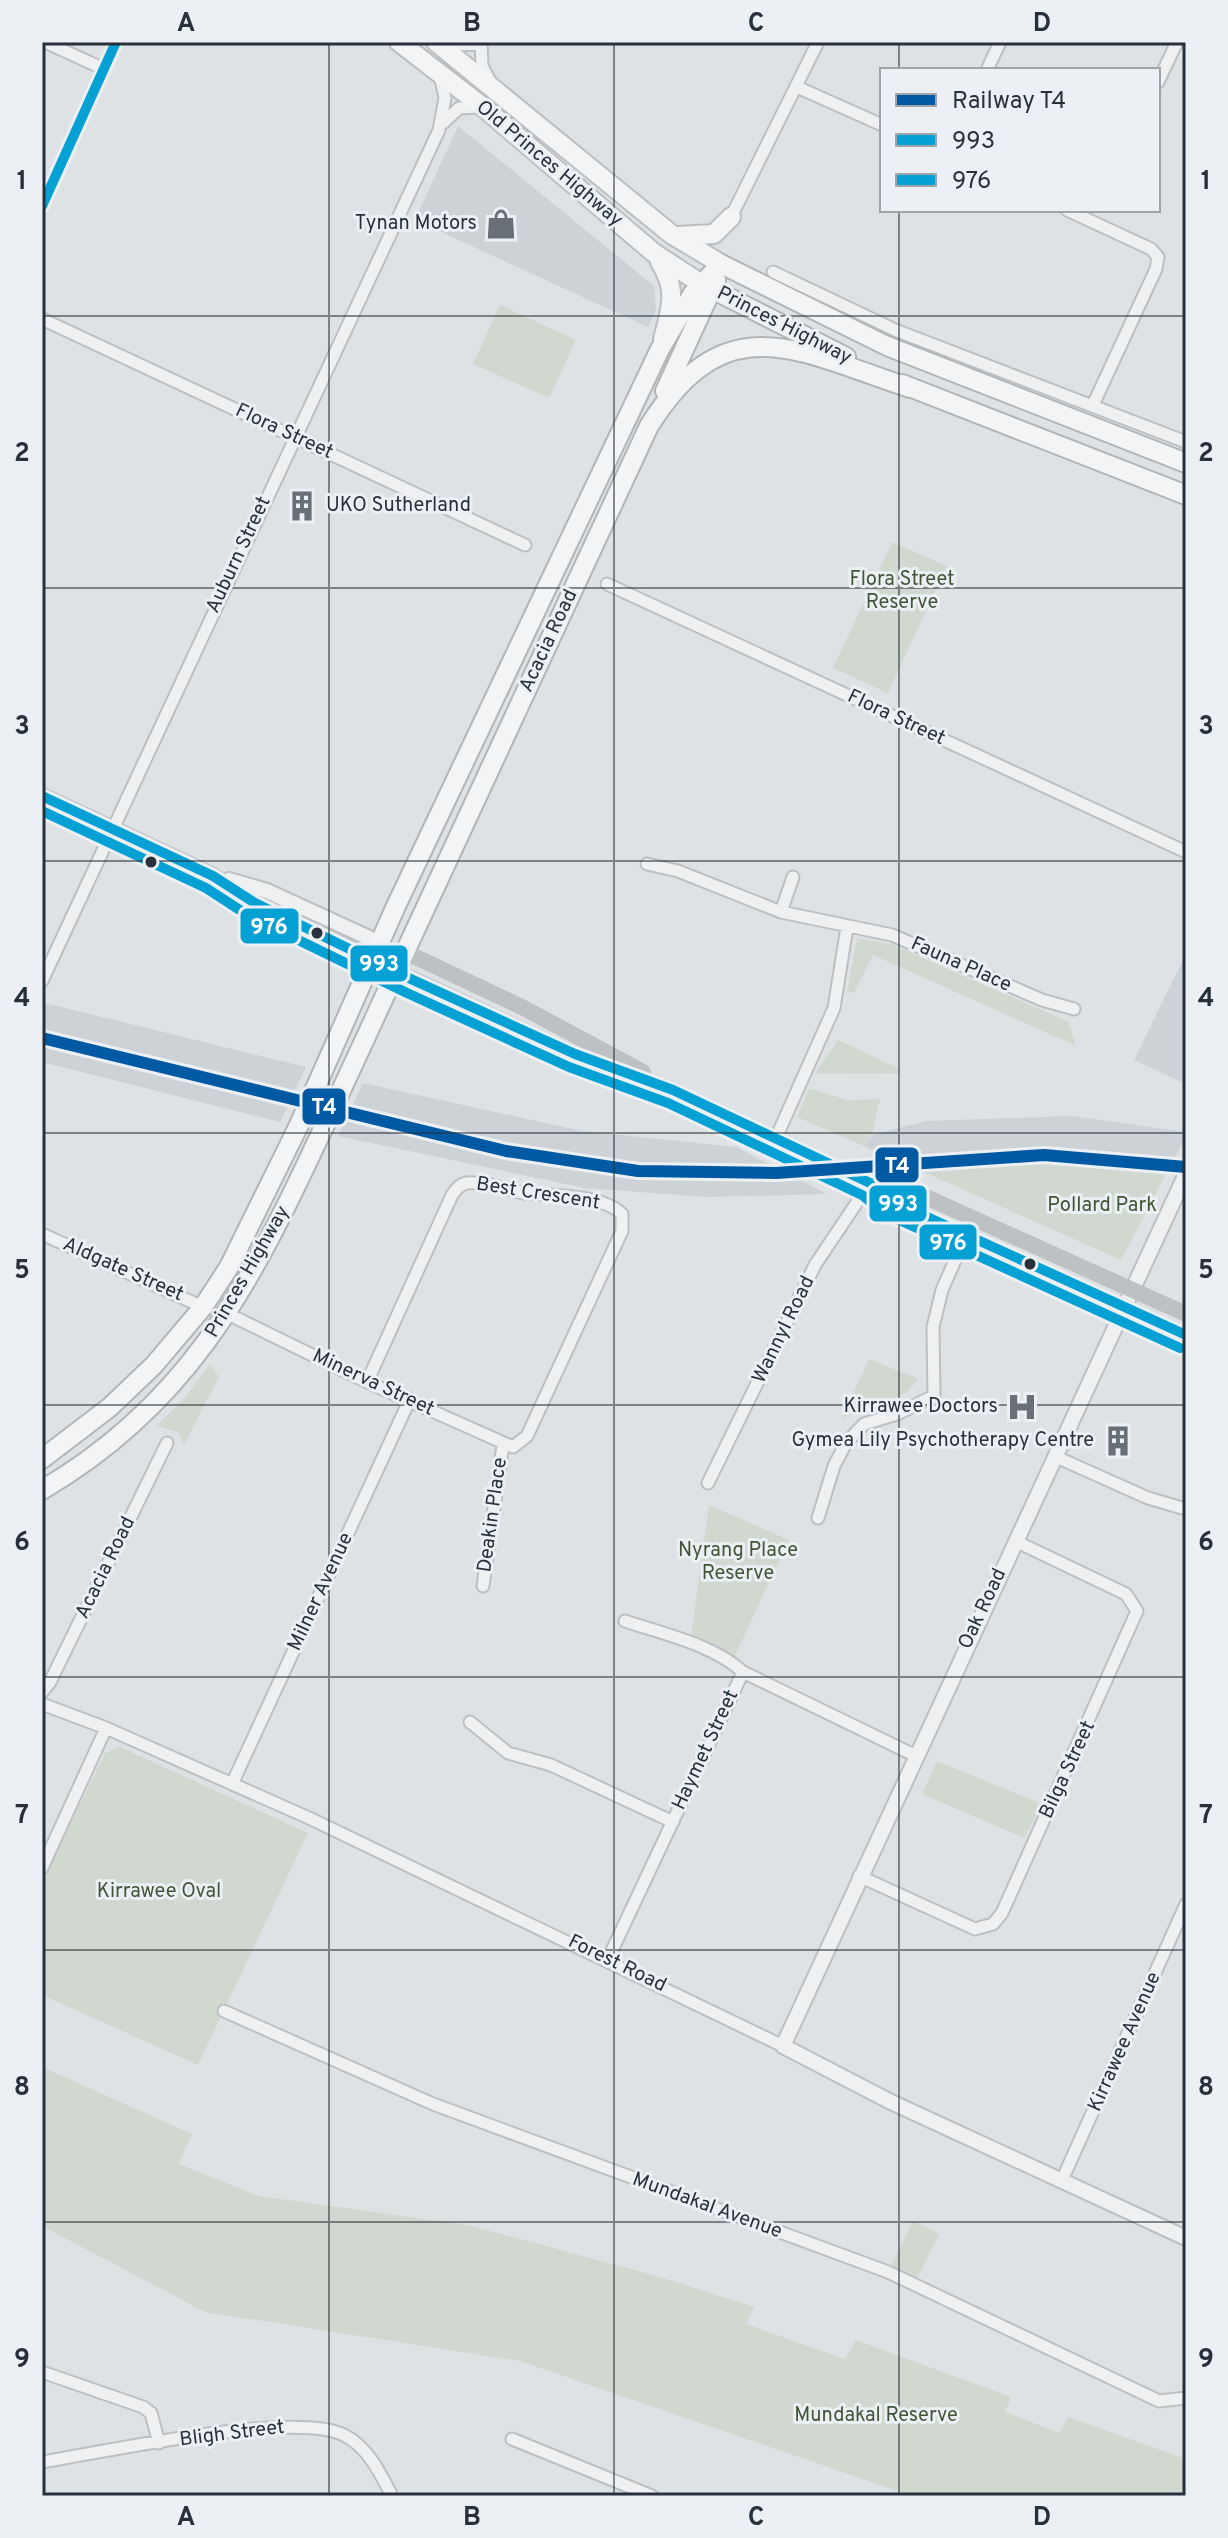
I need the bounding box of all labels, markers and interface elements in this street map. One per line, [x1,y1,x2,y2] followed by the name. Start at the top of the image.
[177,8,195,41] text: A
[463,8,481,41] text: B
[748,8,764,41] text: C
[1033,8,1051,41] text: D
[880,68,1160,212] legend
[952,87,1066,117] text: Railway T4
[470,95,628,233] street label: Old Princes Highway
[952,127,995,157] text: 993
[17,166,27,199] text: 1
[1201,166,1211,199] text: 1
[952,167,991,197] text: 976
[484,207,518,241] shop icon: Tynan Motors
[355,211,477,237] place label: Tynan Motors
[712,281,856,371] street label: Princes Highway
[231,398,337,466] street label: Flora Street
[14,438,30,471] text: 2
[1198,438,1214,471] text: 2
[285,489,319,523] building icon: UKO Sutherland
[201,492,277,618] street label: Auburn Street
[326,493,471,519] place label: UKO Sutherland
[849,567,955,616] park label: Flora Street Reserve
[514,585,584,697] street label: Acacia Road
[843,684,949,752] street label: Flora Street
[14,711,30,744] text: 3
[1198,711,1214,744] text: 3
[143,854,159,870] unlabelled marker
[239,907,300,945] line badge: 976
[250,915,288,942] text: 976
[309,925,325,941] unlabelled marker
[907,931,1015,999] street label: Fauna Place
[349,944,409,983] line badge: 993
[359,952,399,979] text: 993
[14,983,30,1016] text: 4
[1198,983,1214,1016] text: 4
[301,1087,347,1126] line badge: T4
[311,1095,337,1122] text: T4
[874,1146,920,1184] line badge: T4
[884,1154,910,1181] text: T4
[474,1171,602,1217] street label: Best Crescent
[868,1184,928,1223] line badge: 993
[878,1192,918,1219] text: 993
[1047,1193,1157,1219] park label: Pollard Park
[200,1201,296,1343] street label: Princes Highway
[918,1223,978,1261] line badge: 976
[929,1231,967,1258] text: 976
[59,1232,187,1308] street label: Aldgate Street
[14,1255,30,1288] text: 5
[1198,1255,1214,1288] text: 5
[1022,1256,1038,1272] unlabelled marker
[747,1272,821,1388] street label: Wannyl Road
[308,1343,438,1423] street label: Minerva Street
[1005,1390,1039,1424] hospital icon: Kirrawee Doctors
[844,1394,998,1420] place label: Kirrawee Doctors
[1101,1424,1135,1458] building icon: Gymea Lily Psychotherapy Centre
[791,1428,1094,1454] place label: Gymea Lily Psychotherapy Centre
[472,1456,514,1574] street label: Deakin Place
[70,1513,142,1623] street label: Acacia Road
[14,1527,30,1560] text: 6
[1198,1527,1214,1560] text: 6
[282,1529,360,1655] street label: Milner Avenue
[678,1538,798,1587] park label: Nyrang Place Reserve
[953,1564,1013,1654] street label: Oak Road
[667,1686,745,1814] street label: Haymet Street
[1034,1717,1102,1823] street label: Bilga Street
[15,1800,29,1833] text: 7
[1199,1800,1213,1833] text: 7
[97,1879,221,1905] park label: Kirrawee Oval
[564,1929,670,1999] street label: Forest Road
[1083,1968,1167,2116] street label: Kirrawee Avenue
[14,2072,30,2105] text: 8
[1198,2072,1214,2105] text: 8
[629,2167,785,2245] street label: Mundakal Avenue
[14,2344,30,2377] text: 9
[1198,2344,1214,2377] text: 9
[794,2403,958,2429] park label: Mundakal Reserve
[178,2415,286,2453] street label: Bligh Street
[177,2502,195,2535] text: A
[463,2502,481,2535] text: B
[748,2502,764,2535] text: C
[1033,2502,1051,2535] text: D

